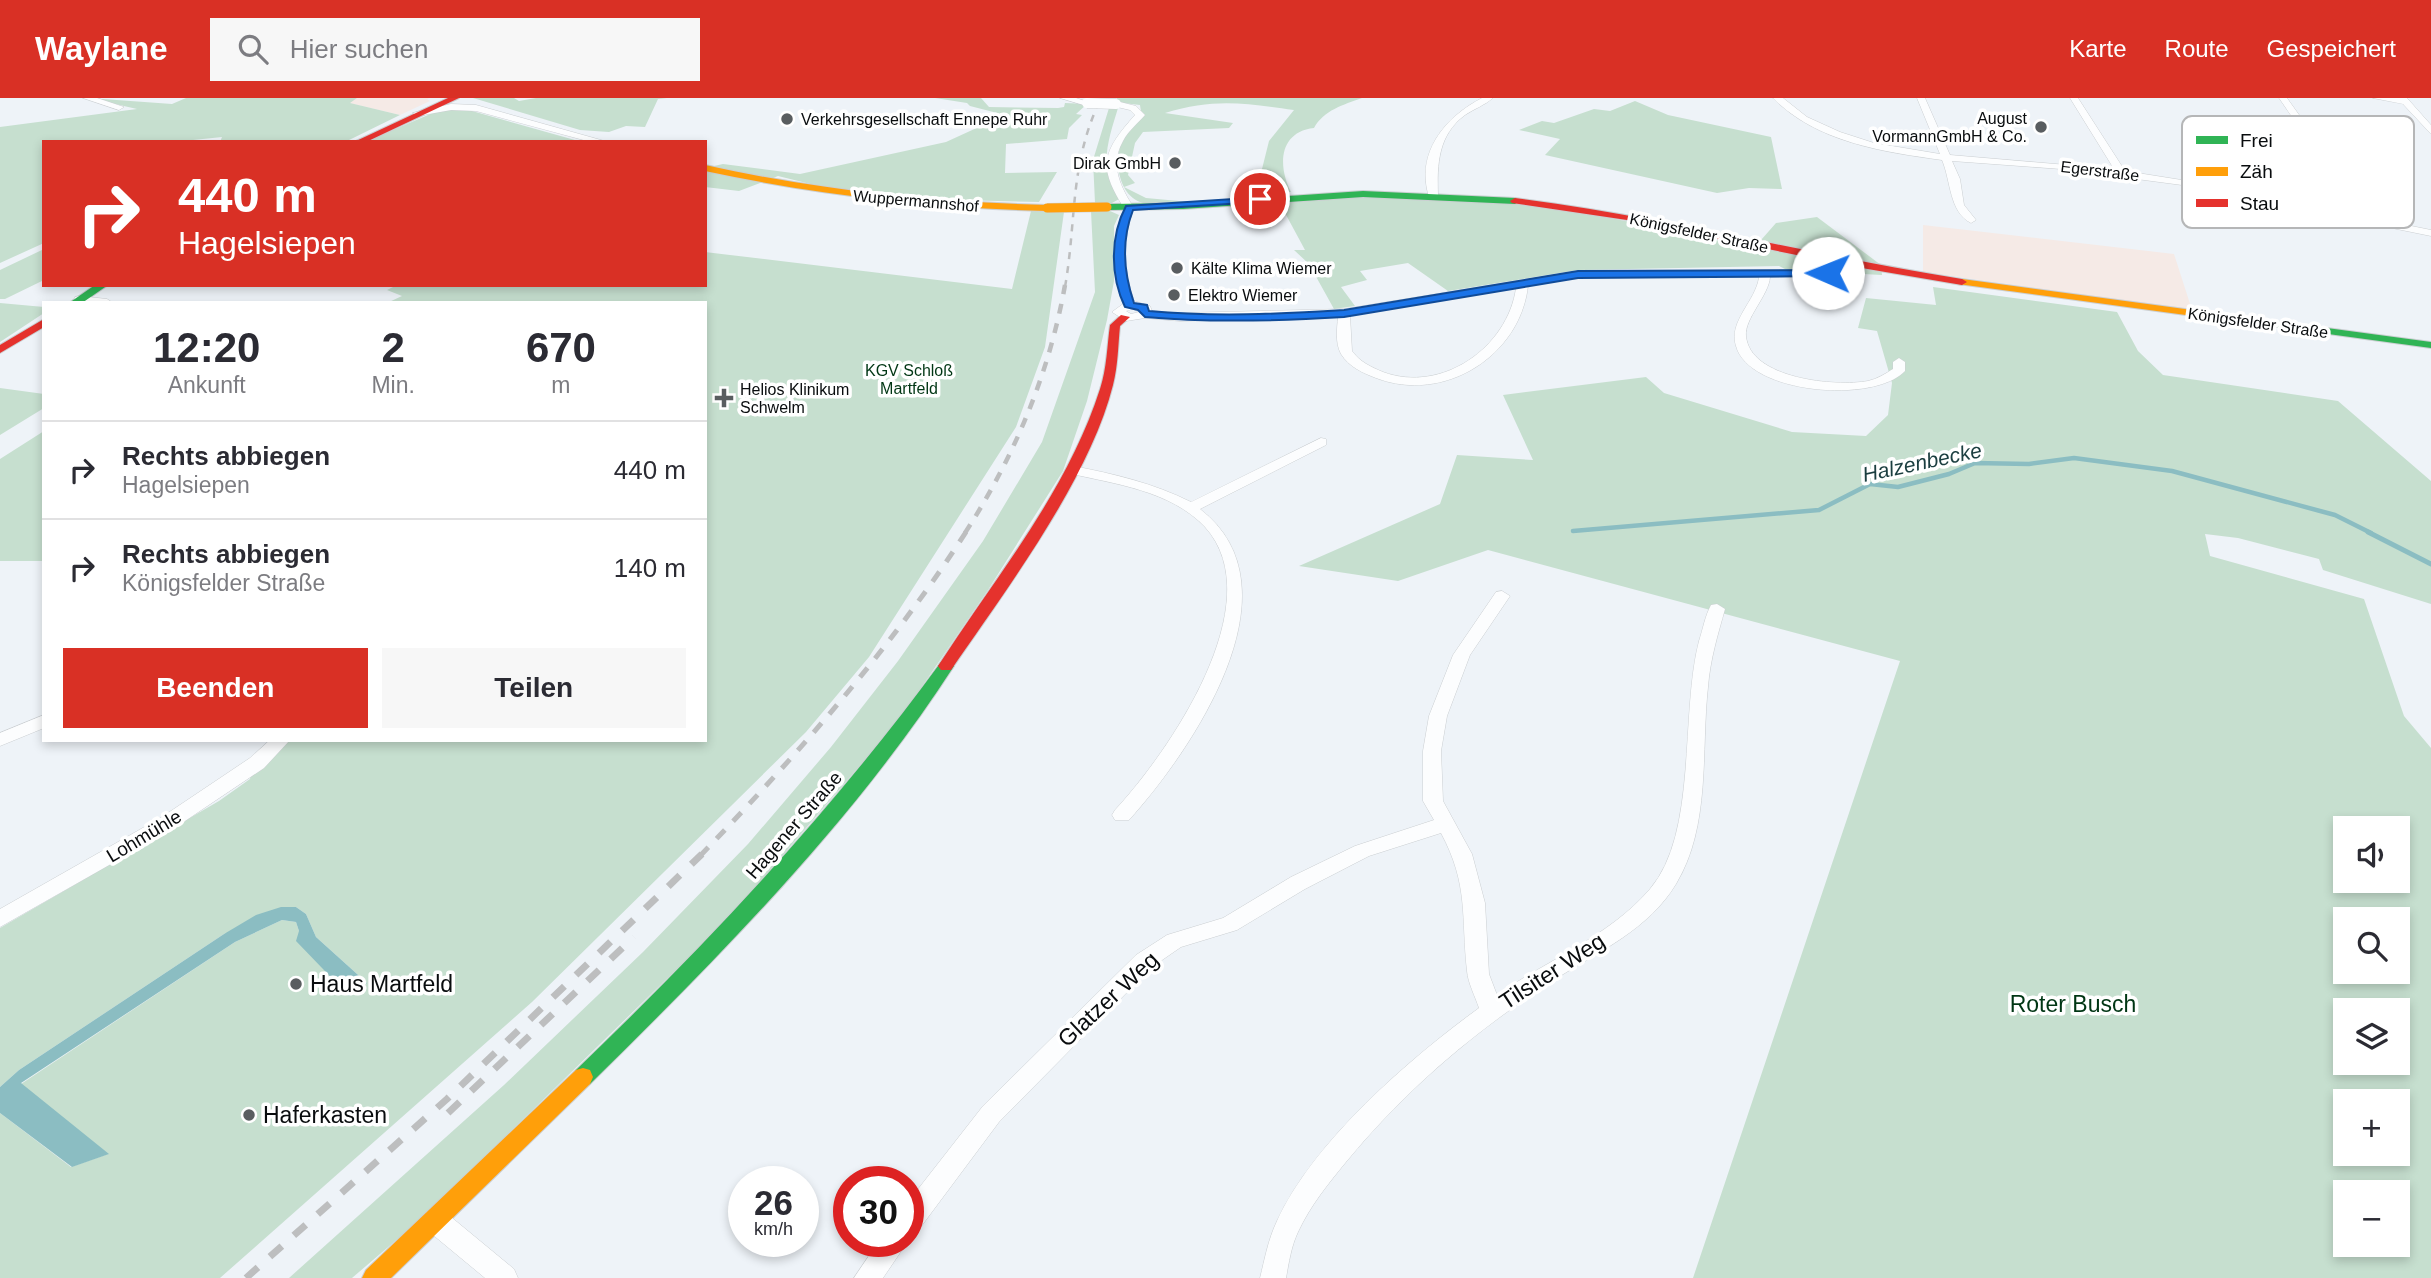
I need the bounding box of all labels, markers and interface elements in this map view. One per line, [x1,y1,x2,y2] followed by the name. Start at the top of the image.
[210,18,700,81] search box
[35,30,168,67] text: Waylane
[234,30,272,68] icon: search
[290,34,428,64] text: Hier suchen
[2069,35,2127,62] text: Karte
[2165,35,2229,62] text: Route
[2267,35,2396,62] text: Gespeichert
[1872,110,2028,145] place label: August VormannGmbH & Co.
[779,111,795,127] marker: Verkehrsgesellschaft Ennepe Ruhr
[801,111,1048,128] place label: Verkehrsgesellschaft Ennepe Ruhr
[2182,116,2414,228] legend
[2033,119,2049,135] marker: August VormannGmbH & Co.
[2240,130,2273,151] text: Frei
[1073,155,1161,172] place label: Dirak GmbH
[1167,155,1183,171] marker: Dirak GmbH
[2060,158,2140,184] street label: Egerstraße
[2240,161,2273,182] text: Zäh
[63,168,154,259] icon: right
[178,168,317,222] text: 440 m
[1230,169,1290,229] pin
[1241,180,1279,218] icon: arrive
[852,187,980,215] street label: Wuppermannshof
[2240,193,2279,214] text: Stau
[1628,210,1770,256] street label: Königsfelder Straße
[178,225,356,261] text: Hagelsiepen
[1791,236,1865,310] position arrow
[1169,260,1185,276] marker: Kälte Klima Wiemer
[1191,260,1332,277] place label: Kälte Klima Wiemer
[1166,287,1182,303] marker: Elektro Wiemer
[1188,287,1298,304] place label: Elektro Wiemer
[2187,305,2329,341] street label: Königsfelder Straße
[153,324,260,371] text: 12:20
[381,324,405,371] text: 2
[526,324,596,371] text: 670
[865,362,953,397] park label: KGV Schloß Martfeld
[168,372,246,398] text: Ankunft
[371,372,415,398] text: Min.
[551,372,571,398] text: m
[740,381,849,416] place label: Helios Klinikum Schwelm
[714,388,734,408] marker: Helios Klinikum Schwelm
[1860,438,1984,486] water label: Halzenbecke
[122,441,330,471] text: Rechts abbiegen
[63,451,101,489] icon: right
[614,455,686,485] text: 440 m
[122,472,250,498] text: Hagelsiepen
[122,539,330,569] text: Rechts abbiegen
[63,549,101,587] icon: right
[614,553,686,583] text: 140 m
[122,570,325,596] text: Königsfelder Straße
[63,648,368,728] button: Beenden
[382,648,686,728] button: Teilen
[742,767,846,883] street label: Hagener Straße
[103,806,185,866] street label: Lohmühle
[2333,816,2410,1257] map controls
[2333,816,2410,893] button: sound
[2333,907,2410,984] button: search
[1495,927,1609,1015] street label: Tilsiter Weg
[1053,946,1163,1052] street label: Glatzer Weg
[310,971,453,997] place label: Haus Martfeld
[288,976,304,992] marker: Haus Martfeld
[2010,991,2136,1017] park label: Roter Busch
[2333,998,2410,1075] button: layers
[2333,1089,2410,1166] button: +
[263,1102,387,1128] place label: Haferkasten
[241,1107,257,1123] marker: Haferkasten
[833,1166,924,1257] speed limit sign: 30
[2333,1180,2410,1257] button: −
[754,1183,793,1222] text: 26
[754,1219,793,1239] text: km/h

